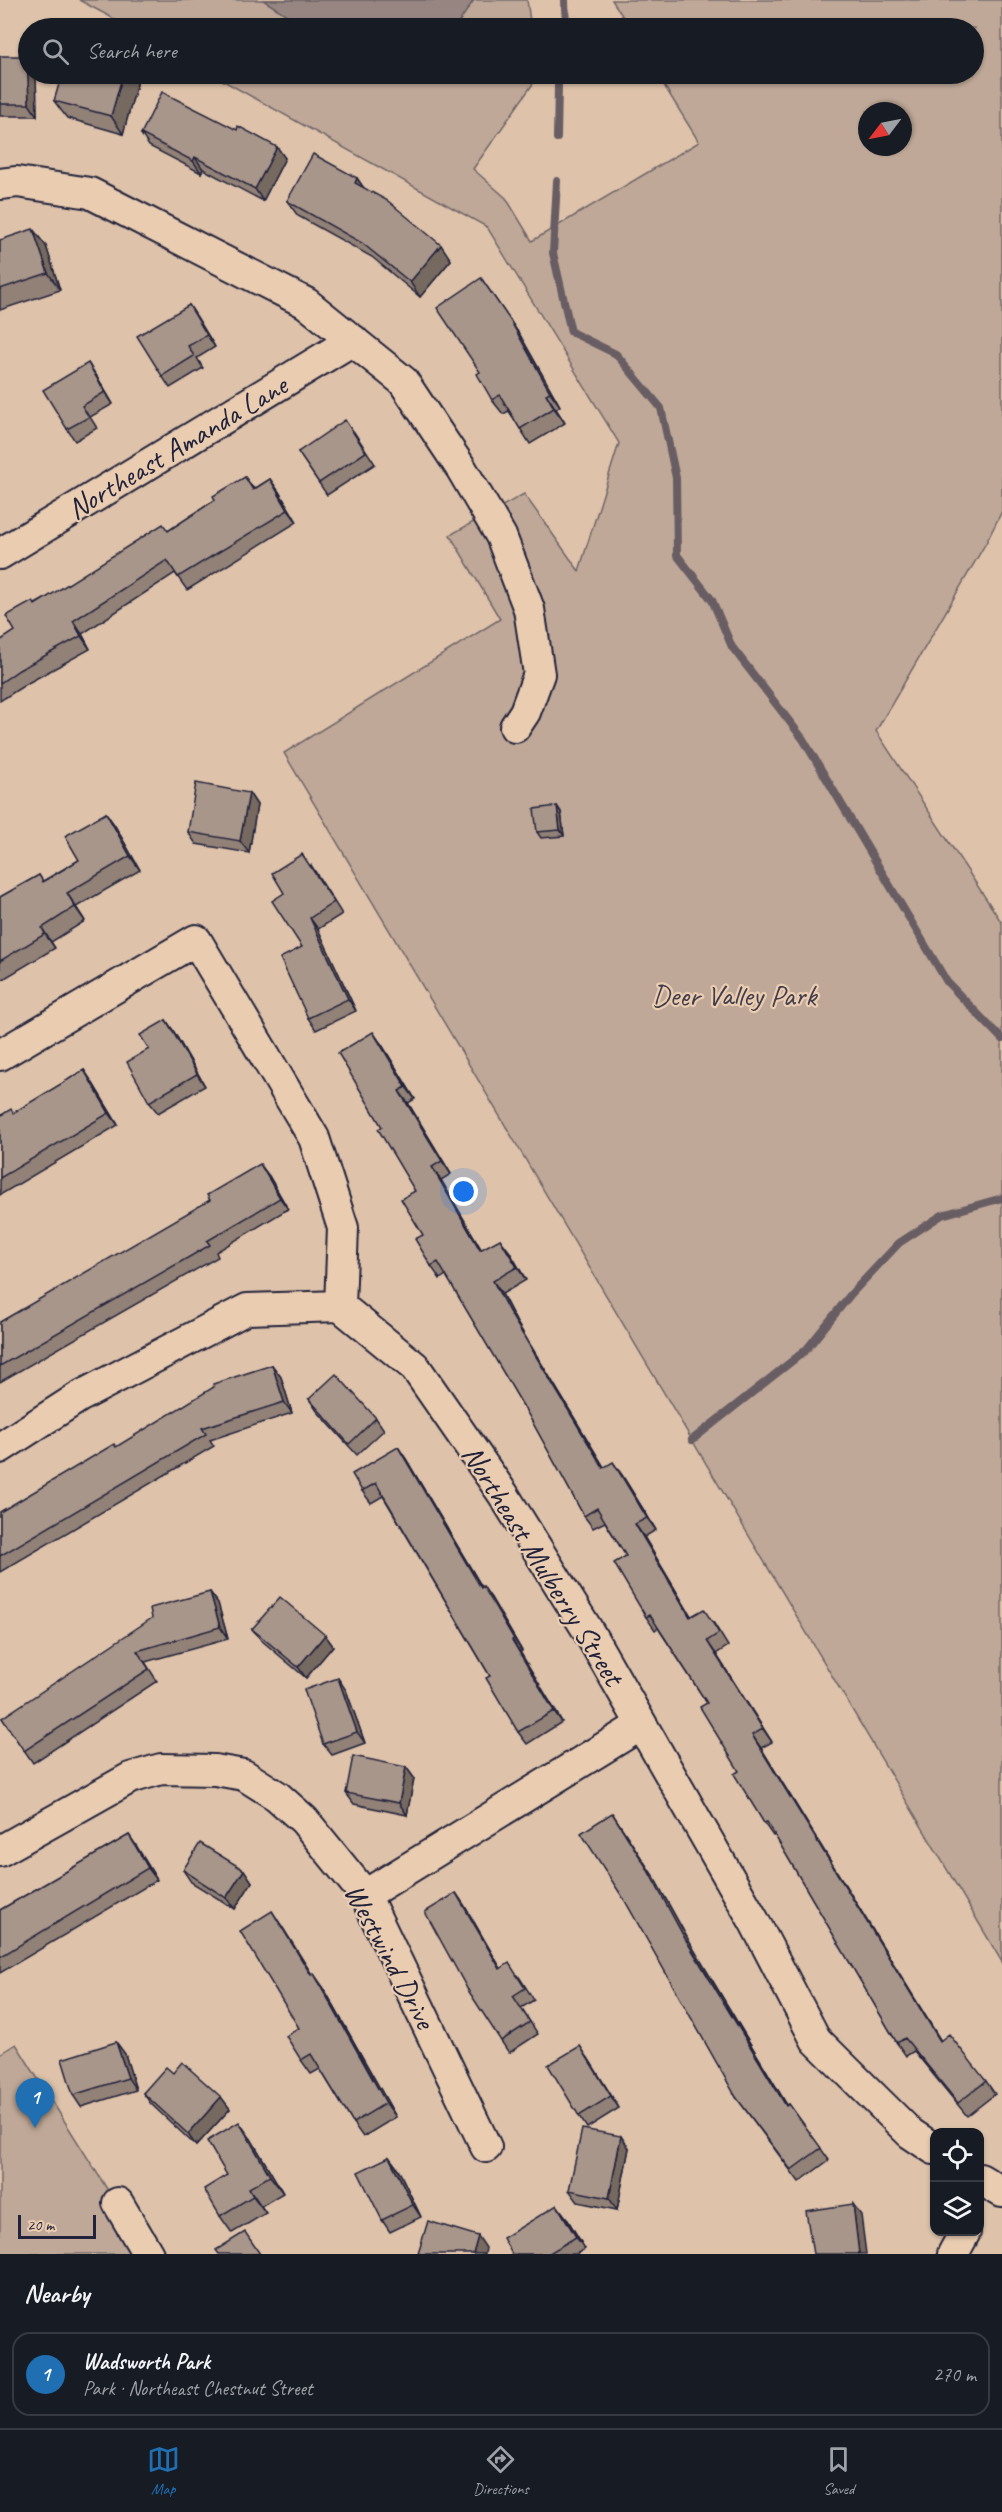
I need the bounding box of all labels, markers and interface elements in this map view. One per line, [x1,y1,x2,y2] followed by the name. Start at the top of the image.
[18,18,984,84] search box
[39,35,72,68] icon: search
[87,37,177,65] text: Search here
[858,102,912,156] north arrow
[60,365,296,528] street label: Northeast Amanda Lane
[652,976,818,1014] park label: Deer Valley Park
[449,1177,478,1206] your location
[454,1438,634,1695] street label: Northeast Mulberry Street
[336,1877,445,2037] street label: Westwind Drive
[15,2078,54,2128] pin: 1
[930,2128,984,2236] map controls
[930,2128,984,2182] button: locate
[930,2182,984,2236] button: layers
[18,2212,96,2240] scale bar
[27,2215,54,2235] text: 20 m
[24,2277,89,2310] text: Nearby
[83,2348,210,2376] text: Wadsworth Park
[41,2362,50,2387] text: 1
[933,2362,976,2387] text: 270 m
[83,2376,313,2401] text: Park · Northeast Chestnut Street
[147,2443,180,2499] tab: Map
[473,2443,529,2499] tab: Directions
[822,2443,855,2499] tab: Saved

